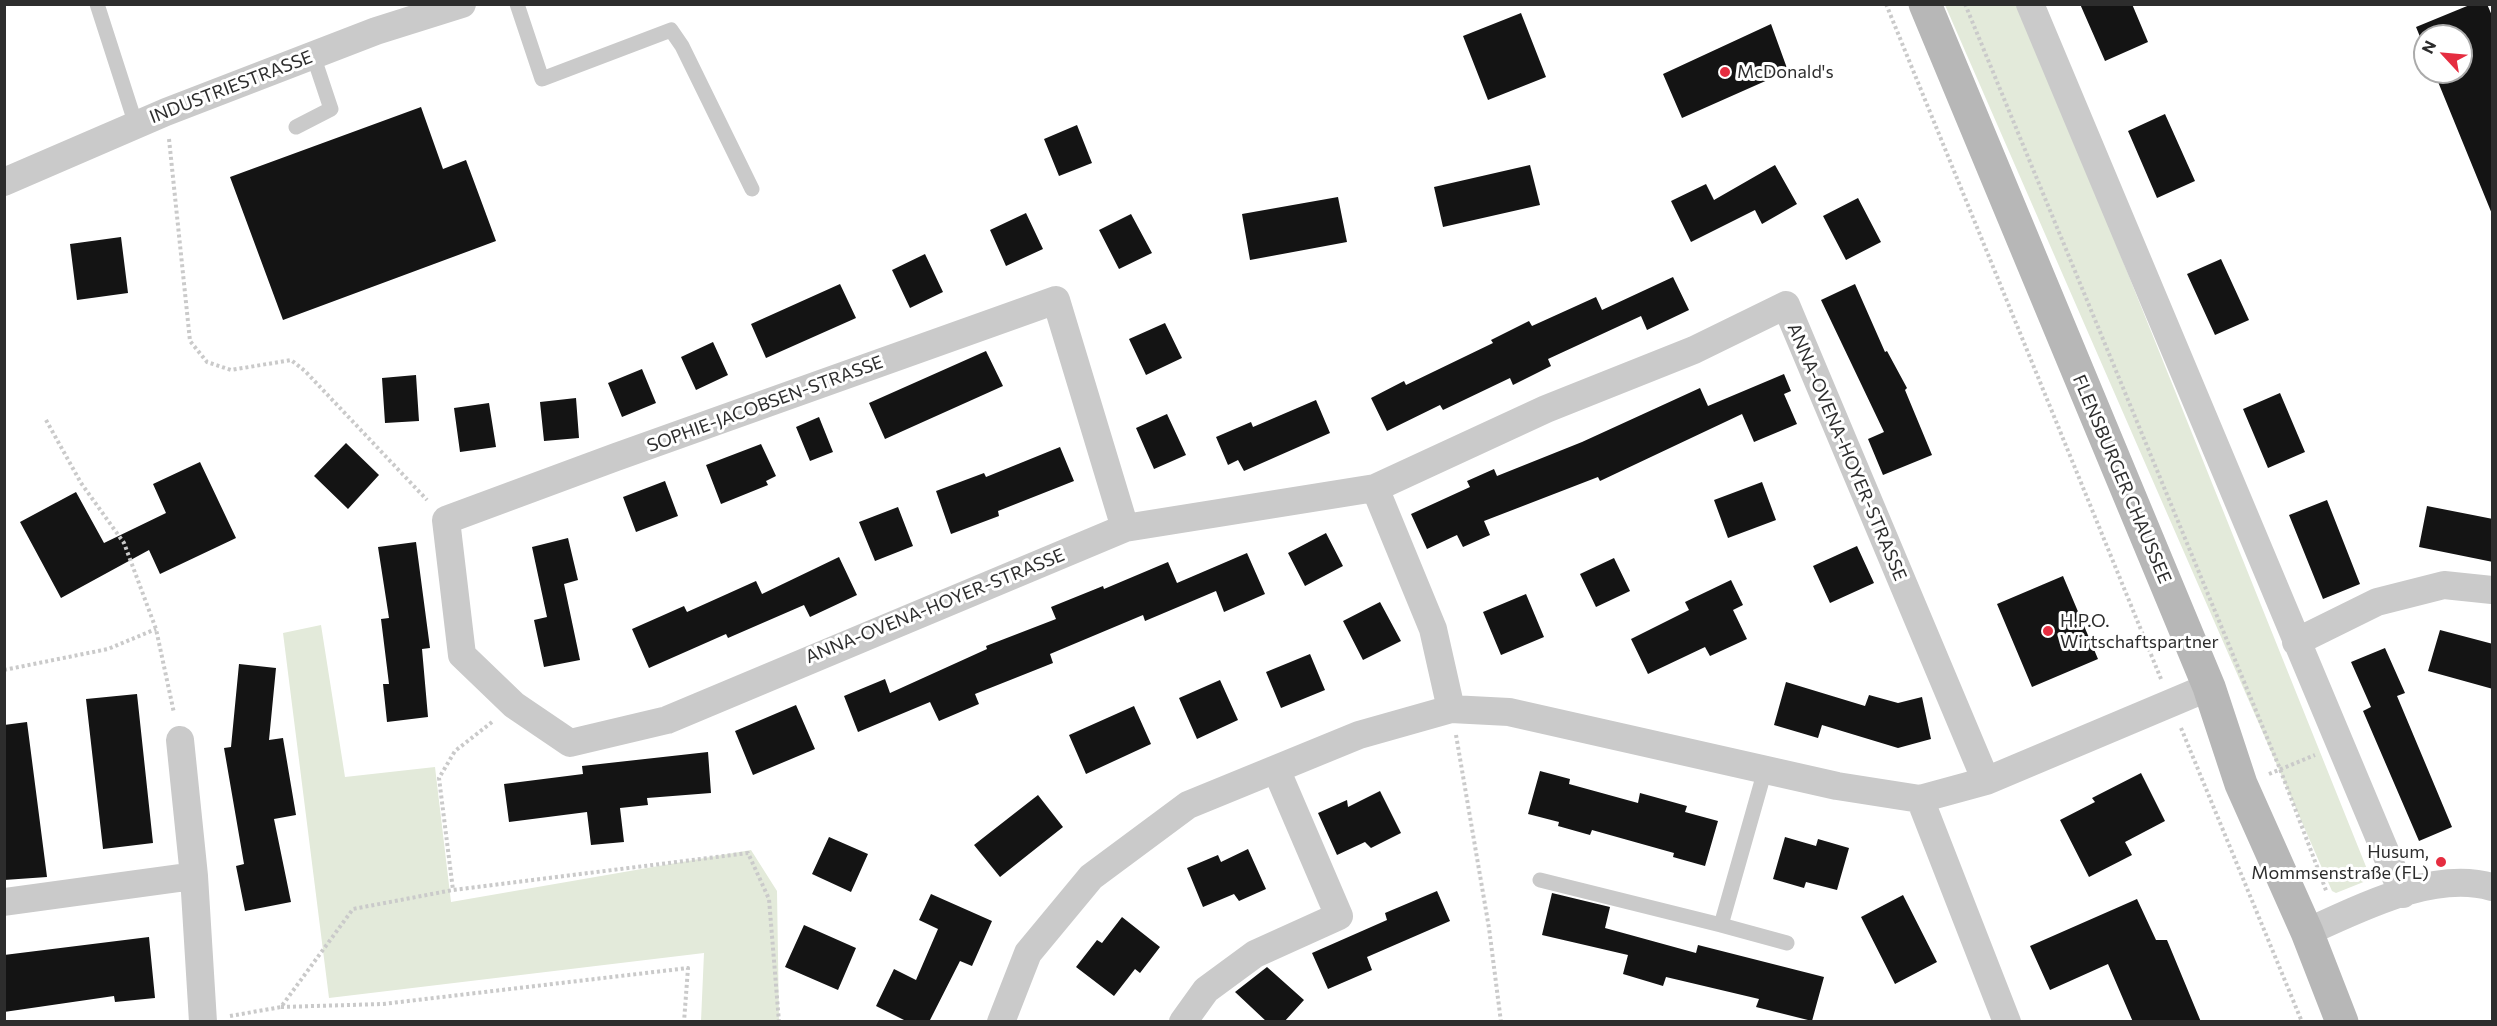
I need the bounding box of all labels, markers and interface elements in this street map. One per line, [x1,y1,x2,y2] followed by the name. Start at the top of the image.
[2413,24,2473,84] north arrow
[2417,37,2439,56] text: N
[146,46,316,128] street label: INDUSTRIESTRASSE
[1737,61,1834,83] place label: McDonald's
[1718,65,1732,79] marker: McDonald's
[1783,320,1911,584] street label: ANNA-OVENA-HOYER-STRASSE
[644,351,886,457] street label: SOPHIE-JACOBSEN-STRASSE
[2068,371,2176,587] street label: FLENSBURGER CHAUSSEE
[802,544,1068,668] street label: ANNA-OVENA-HOYER-STRASSE
[2060,610,2219,652] place label: H.P.O. Wirtschaftspartner
[2041,624,2055,638] marker: H.P.O. Wirtschaftspartner
[2251,841,2429,884] place label: Husum, Mommsenstraße (FL)
[2434,855,2448,869] marker: Husum, Mommsenstraße (FL)

